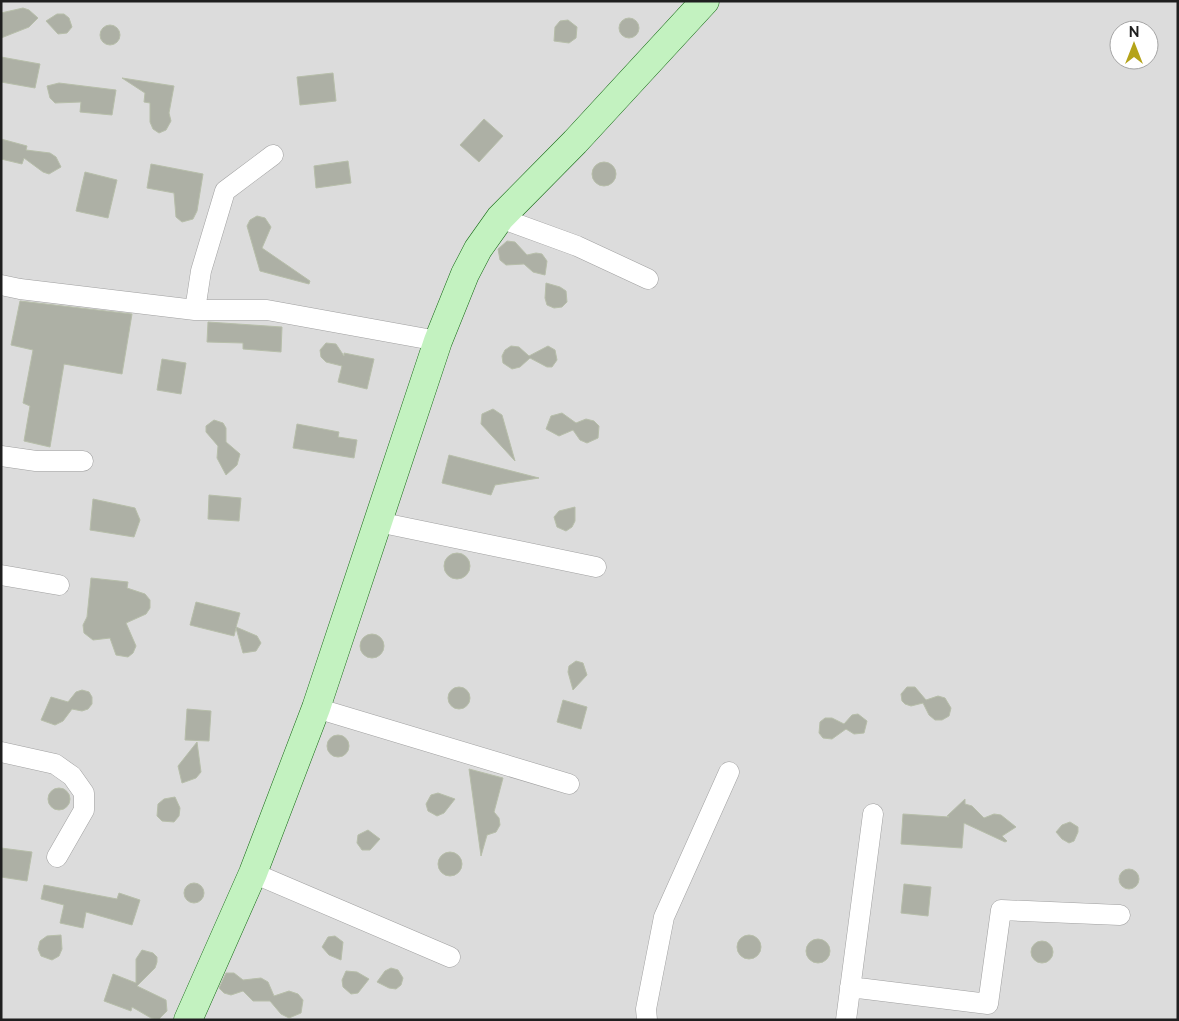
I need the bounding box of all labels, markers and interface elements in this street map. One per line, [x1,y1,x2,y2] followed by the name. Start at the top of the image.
[1109,20,1159,70] north arrow
[1129,24,1139,40] text: N

